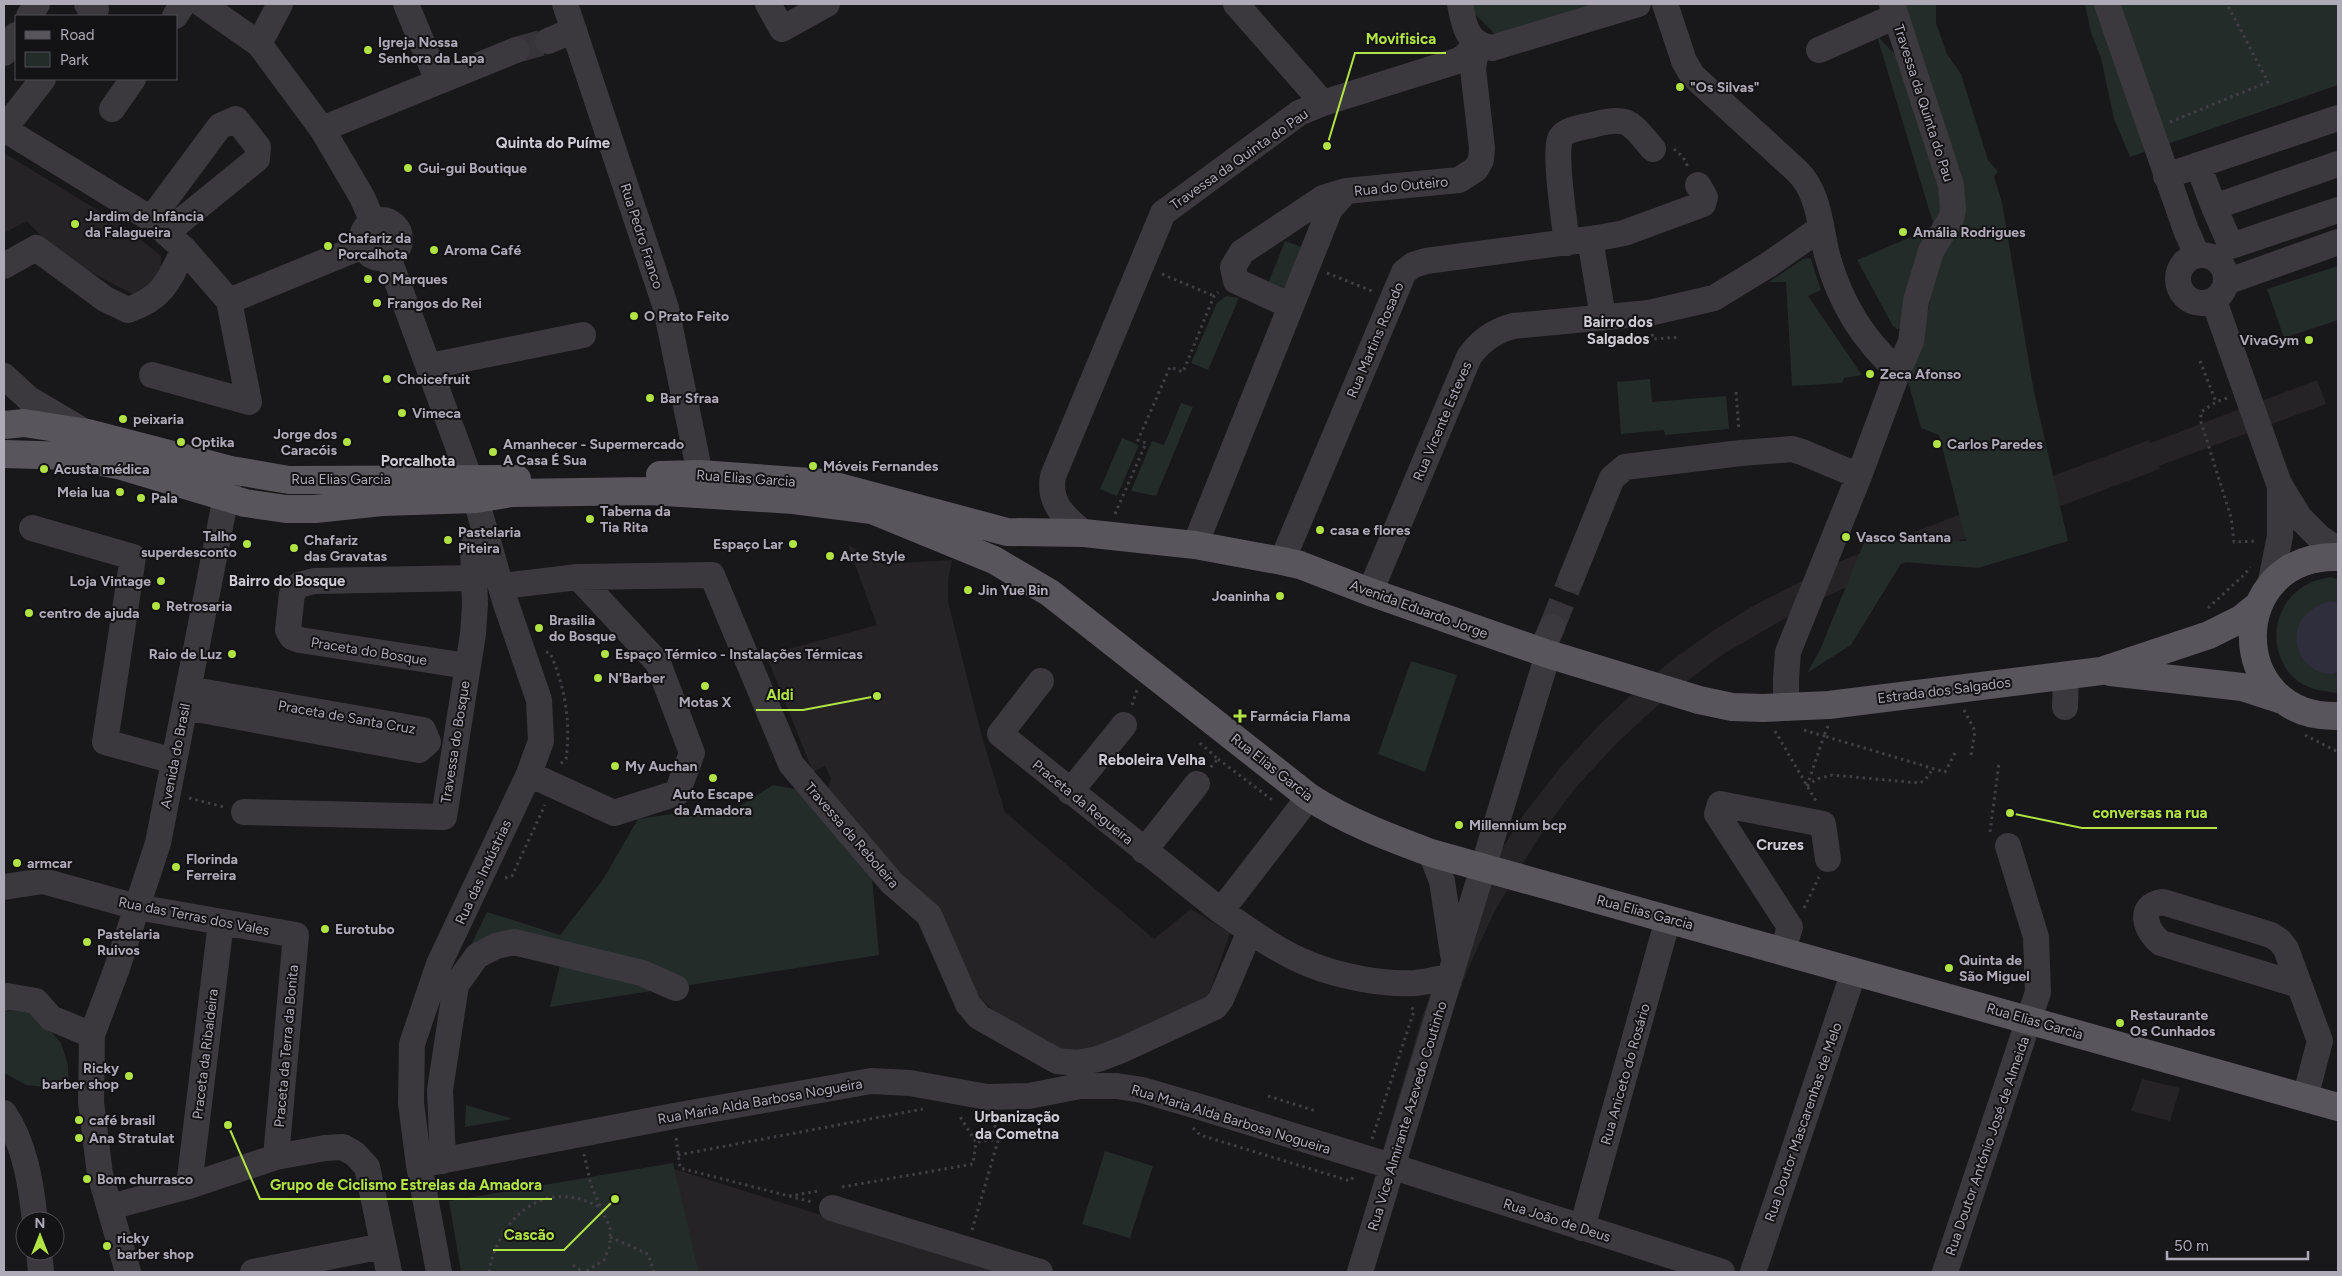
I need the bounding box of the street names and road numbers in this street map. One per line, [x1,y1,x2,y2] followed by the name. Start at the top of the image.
[1890,22,1957,184] street label: Travessa da Quinta do Pau
[1167,105,1311,214] street label: Travessa da Quinta do Pau
[1353,173,1449,200] street label: Rua do Outeiro
[616,181,667,291] street label: Rua Pedro Franco
[1343,280,1408,401] street label: Rua Martins Rosado
[1410,359,1475,484] street label: Rua Vicente Esteves
[696,467,796,490] street label: Rua Elias Garcia
[291,471,391,488] street label: Rua Elias Garcia
[1347,577,1491,643] street label: Avenida Eduardo Jorge
[310,634,429,669] street label: Praceta do Bosque
[1876,674,2012,707] street label: Estrada dos Salgados
[437,679,474,805] street label: Travessa do Bosque
[277,697,417,738] street label: Praceta de Santa Cruz
[157,702,194,810] street label: Avenida do Brasil
[1227,730,1316,805] street label: Rua Elias Garcia
[1029,756,1137,848] street label: Praceta da Regueira
[801,779,902,892] street label: Travessa da Reboleira
[452,817,515,927] street label: Rua das Indústrias
[1595,891,1695,934] street label: Rua Elias Garcia
[117,894,271,939] street label: Rua das Terras dos Vales
[271,964,302,1128] street label: Praceta da Terra da Bonita
[189,988,222,1120] street label: Praceta da Ribaldeira
[1364,999,1451,1233] street label: Rua Vice Almirante Azevedo Coutinho
[1985,1000,2085,1043] street label: Rua Elias Garcia
[1597,1002,1654,1147] street label: Rua Aniceto do Rosário
[1761,1020,1846,1224] street label: Rua Doutor Mascarenhas de Melo
[1942,1034,2033,1258] street label: Rua Doutor António José de Almeida
[656,1075,864,1128] street label: Rua Maria Alda Barbosa Nogueira
[1129,1081,1333,1158] street label: Rua Maria Alda Barbosa Nogueira
[1501,1195,1613,1246] street label: Rua João de Deus

